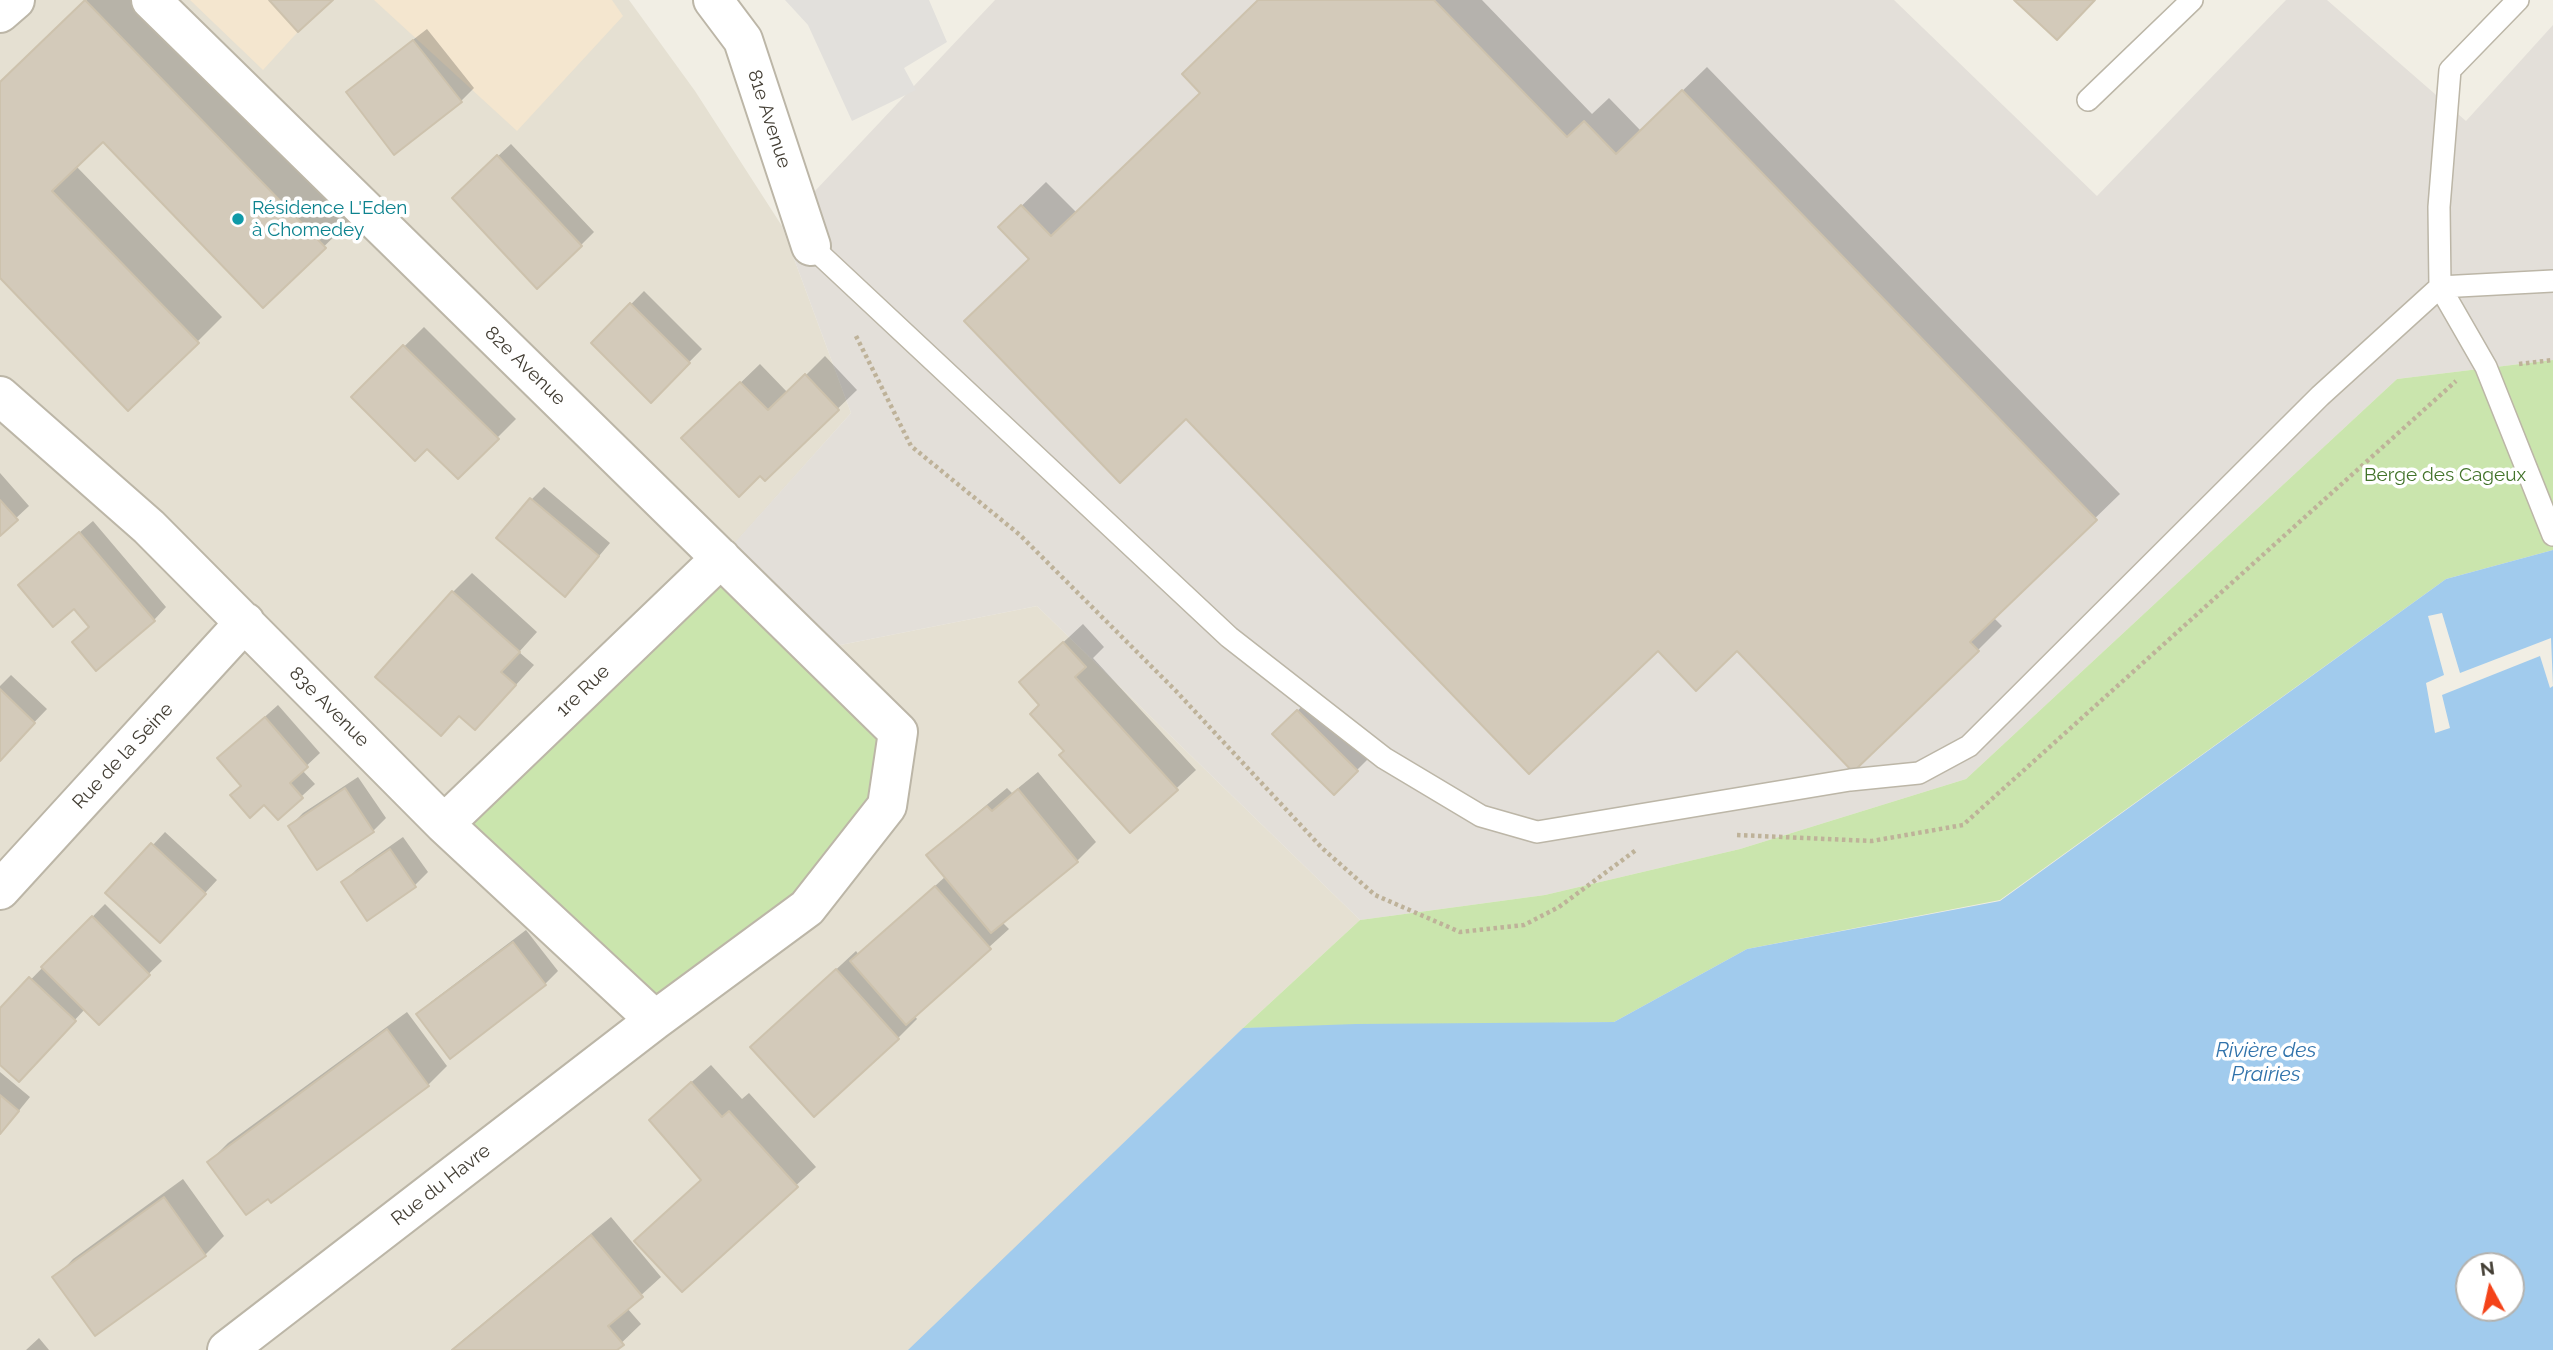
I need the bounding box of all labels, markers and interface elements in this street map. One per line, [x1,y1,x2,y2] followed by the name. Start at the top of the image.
[742,67,796,171] street label: 81e Avenue
[252,197,407,241] place label: Résidence L'Eden à Chomedey
[230,211,246,227] marker: Résidence L'Eden à Chomedey
[480,322,570,410] street label: 82e Avenue
[2364,464,2526,486] park label: Berge des Cageux
[552,660,614,722] street label: 1re Rue
[284,662,374,752] street label: 83e Avenue
[68,698,178,814] street label: Rue de la Seine
[2216,1038,2316,1088] water label: Rivière des Prairies
[387,1139,495,1231] street label: Rue du Havre
[2455,1252,2525,1322] north arrow
[2479,1256,2496,1280] text: N

